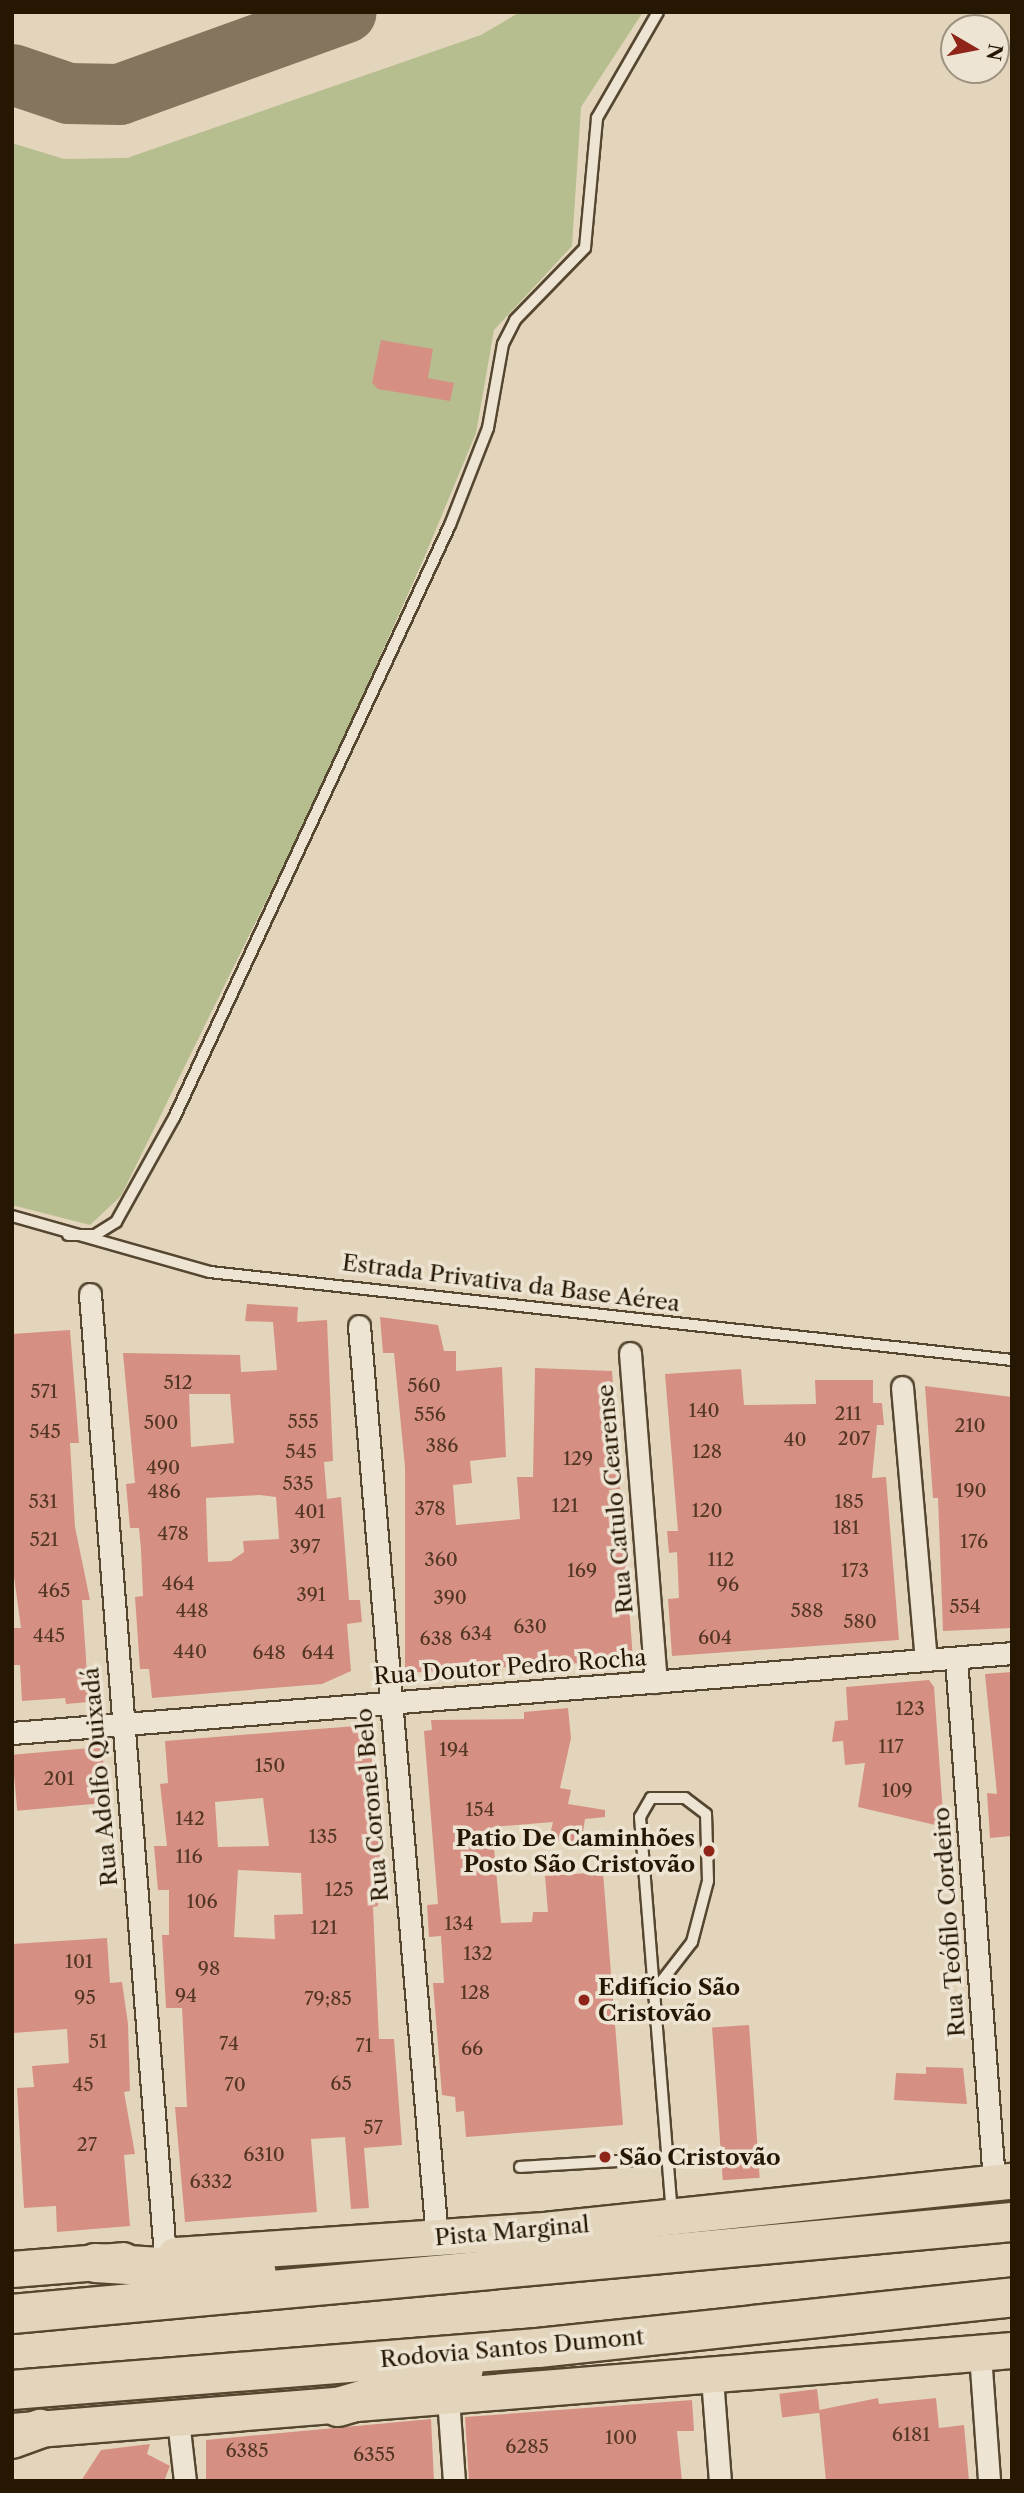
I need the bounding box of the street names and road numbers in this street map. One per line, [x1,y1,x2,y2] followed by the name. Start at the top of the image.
[340,1248,682,1318] street label: Estrada Privativa da Base Aérea
[591,1383,639,1615] street label: Rua Catulo Cearense
[372,1644,648,1690] street label: Rua Doutor Pedro Rocha
[77,1666,123,1888] street label: Rua Adolfo Quixadá
[350,1707,394,1903] street label: Rua Coronel Belo
[927,1806,971,2038] street label: Rua Teófilo Cordeiro
[433,2210,591,2252] street label: Pista Marginal
[379,2323,645,2373] street label: Rodovia Santos Dumont

